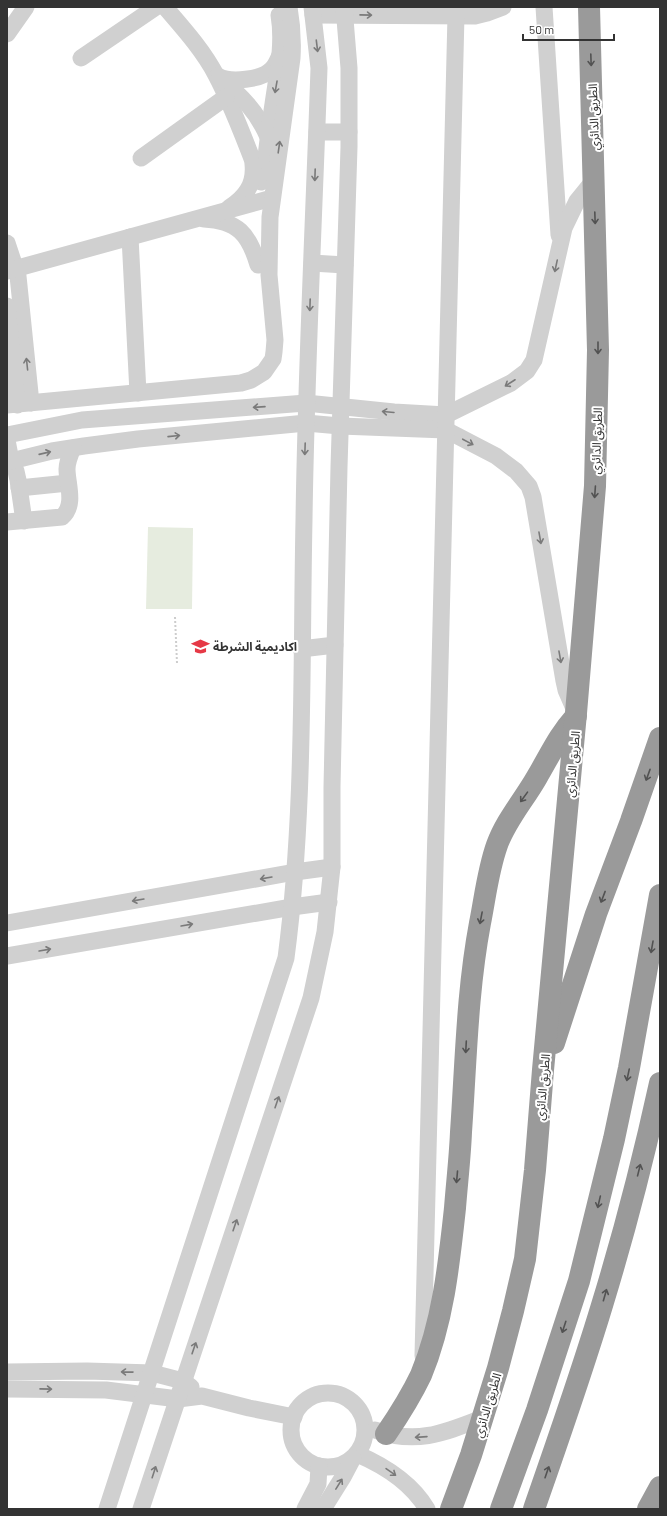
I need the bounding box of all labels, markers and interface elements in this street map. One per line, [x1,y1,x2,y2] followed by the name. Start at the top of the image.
[359,11,372,19] one-way arrow
[523,16,614,42] scale bar
[529,22,554,36] text: 50 m
[313,39,321,52] one-way arrow
[587,53,595,66] one-way arrow
[272,81,280,94] one-way arrow
[585,83,605,151] street label: الطريق الدائري
[275,141,283,154] one-way arrow
[312,168,319,181] one-way arrow
[592,211,599,224] one-way arrow
[551,259,559,272] one-way arrow
[307,298,314,311] one-way arrow
[594,341,602,354] one-way arrow
[24,358,31,371] one-way arrow
[505,379,516,387] one-way arrow
[253,403,266,410] one-way arrow
[588,407,608,475] street label: الطريق الدائري
[382,408,395,415] one-way arrow
[167,432,180,439] one-way arrow
[462,439,474,446] one-way arrow
[301,442,309,455] one-way arrow
[38,448,51,456] one-way arrow
[591,485,598,498] one-way arrow
[536,532,544,545] one-way arrow
[190,636,210,656] school or university icon: اكاديمية الشرطة
[213,639,297,654] place label: اكاديمية الشرطة
[556,650,564,663] one-way arrow
[562,730,586,798] street label: الطريق الدائري
[643,769,651,781] one-way arrow
[520,792,528,803] one-way arrow
[260,874,273,882] one-way arrow
[598,891,606,903] one-way arrow
[132,896,145,904] one-way arrow
[477,911,485,924] one-way arrow
[180,921,193,929] one-way arrow
[647,940,655,953] one-way arrow
[39,945,52,953] one-way arrow
[463,1040,470,1053] one-way arrow
[532,1053,556,1121] street label: الطريق الدائري
[623,1068,631,1081] one-way arrow
[273,1096,281,1108] one-way arrow
[636,1164,644,1177] one-way arrow
[454,1170,461,1183] one-way arrow
[595,1195,602,1208] one-way arrow
[232,1220,240,1232] one-way arrow
[602,1289,609,1302] one-way arrow
[560,1320,567,1333] one-way arrow
[191,1342,198,1355] one-way arrow
[121,1368,134,1376] one-way arrow
[471,1371,507,1440] street label: الطريق الدائري
[39,1385,52,1393] one-way arrow
[415,1433,428,1440] one-way arrow
[150,1466,158,1478] one-way arrow
[544,1466,551,1479] one-way arrow
[386,1468,397,1476] one-way arrow
[335,1479,343,1490] one-way arrow

